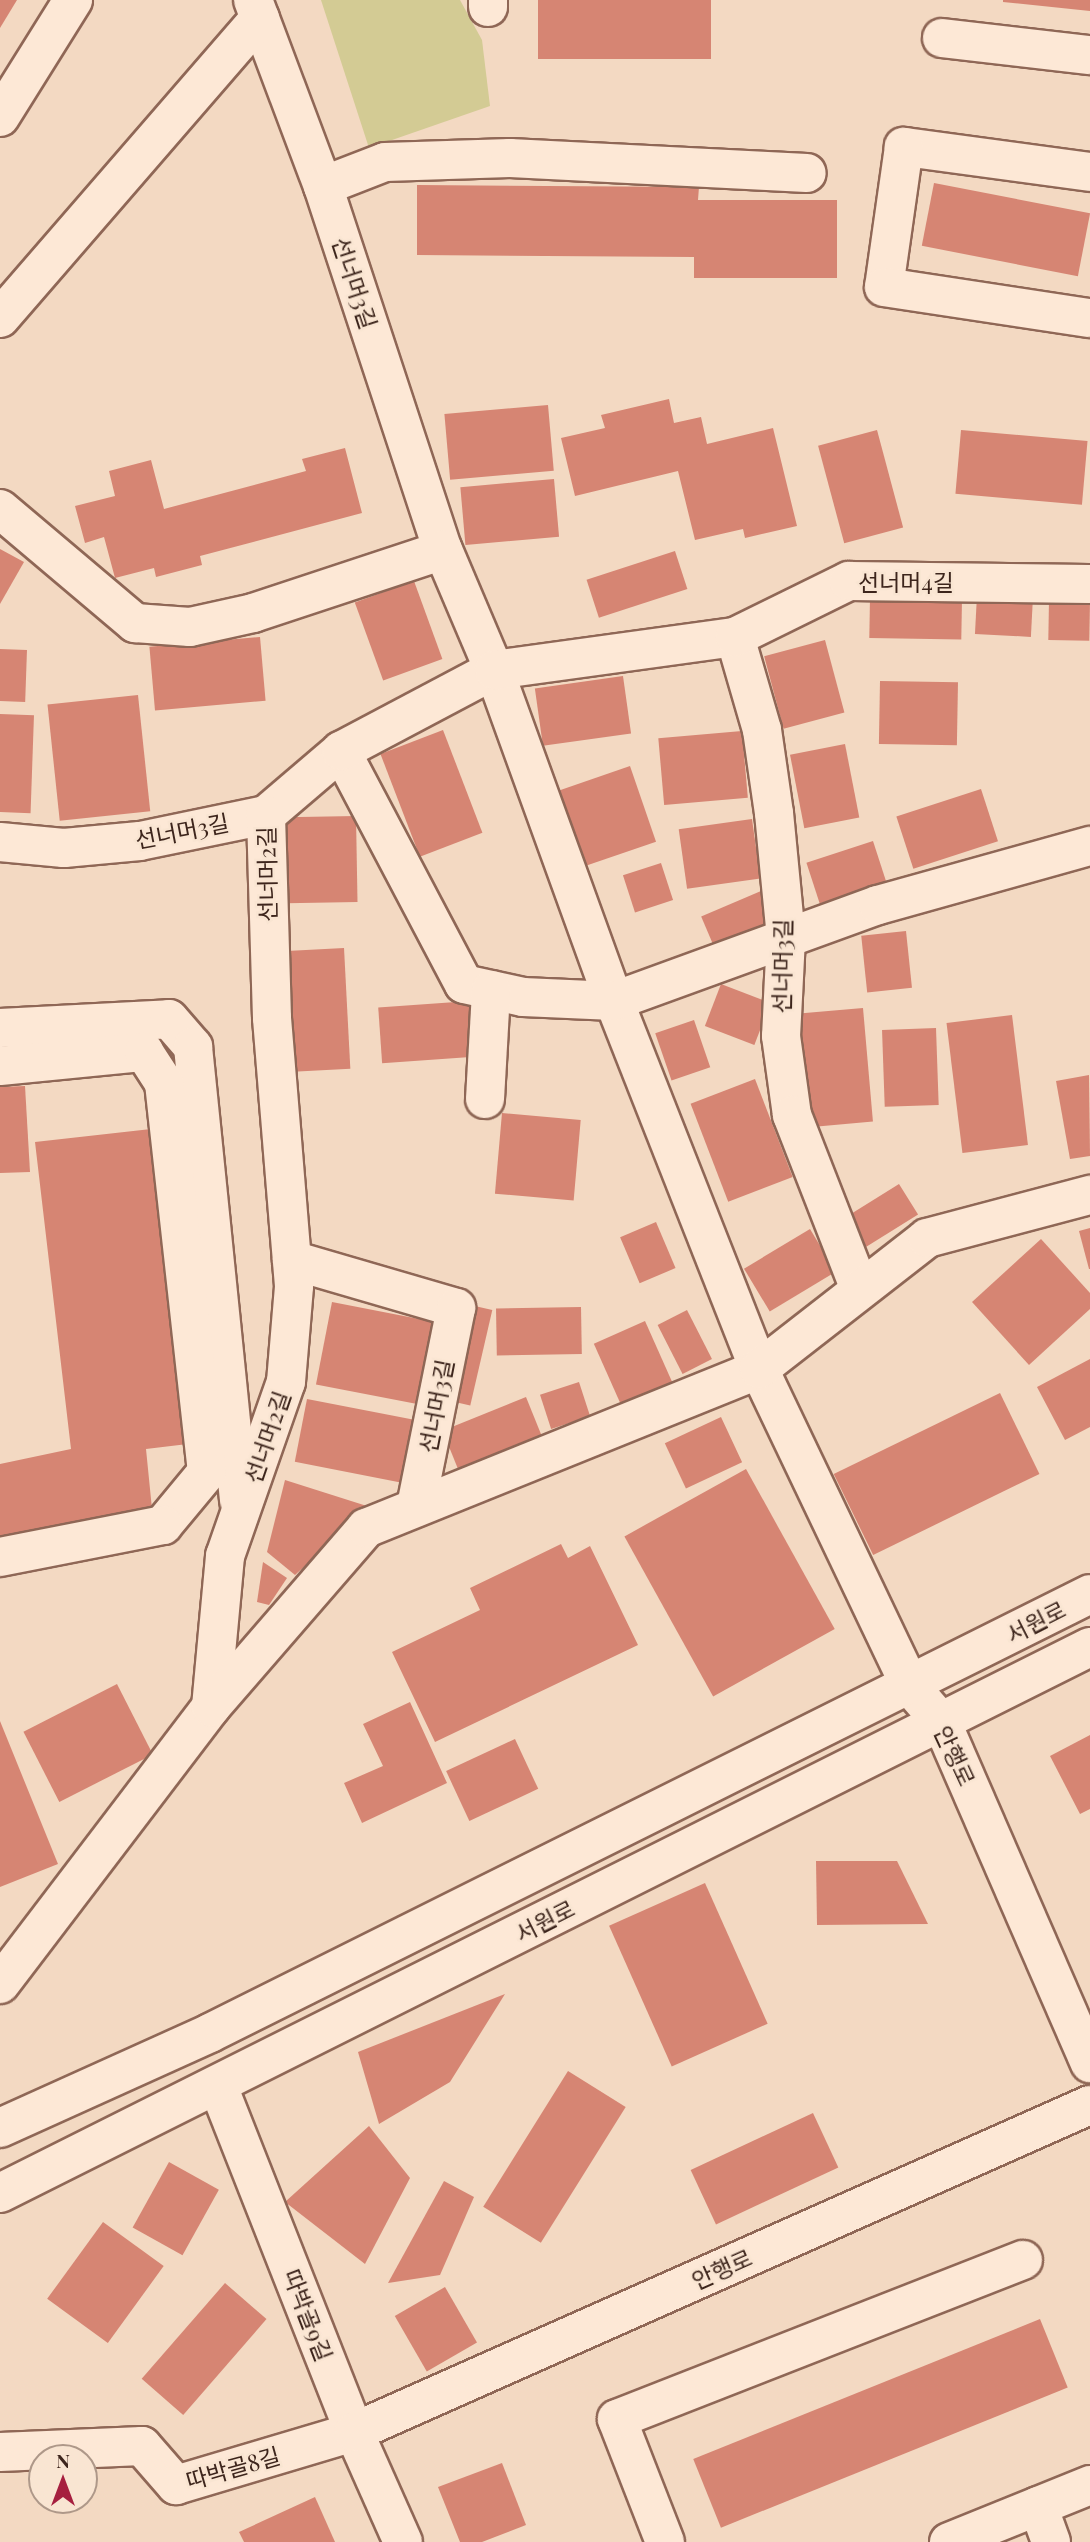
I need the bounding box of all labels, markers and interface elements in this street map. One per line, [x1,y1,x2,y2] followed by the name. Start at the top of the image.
[327,234,383,332] street label: 선너머3길
[858,568,954,596] street label: 선너머4길
[133,808,231,854] street label: 선너머3길
[252,826,282,922] street label: 선너머2길
[767,918,797,1014] street label: 선너머3길
[413,1357,459,1455] street label: 선너머3길
[238,1387,296,1487] street label: 선너머2길
[1001,1595,1071,1649] street label: 서원로
[929,1721,981,1791] street label: 안행로
[510,1894,580,1948] street label: 서원로
[687,2243,757,2295] street label: 안행로
[278,2265,338,2365] street label: 따박골9길
[183,2441,283,2495] street label: 따박골8길
[28,2444,98,2514] north arrow
[56,2447,70,2473] text: N

